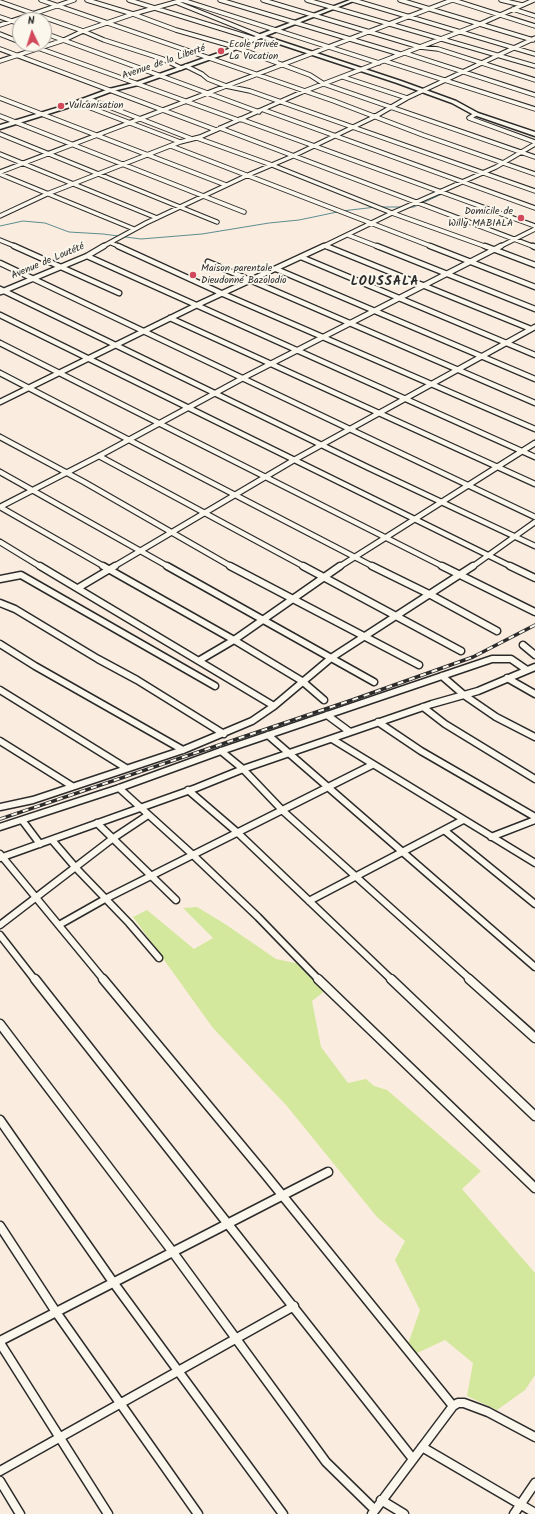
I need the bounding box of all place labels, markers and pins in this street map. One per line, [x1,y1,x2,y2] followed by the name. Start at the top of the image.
[229,39,278,62] place label: Ecole privée La Vocation
[216,46,226,56] marker: Ecole privée La Vocation
[69,100,123,112] place label: Vulcanisation
[56,101,66,111] marker: Vulcanisation
[448,206,513,230] place label: Domicile de Willy MABIALA
[516,213,526,223] marker: Domicile de Willy MABIALA
[201,263,287,286] place label: Maison parentale Dieudonné Bazolodio
[188,270,198,280] marker: Maison parentale Dieudonné Bazolodio

